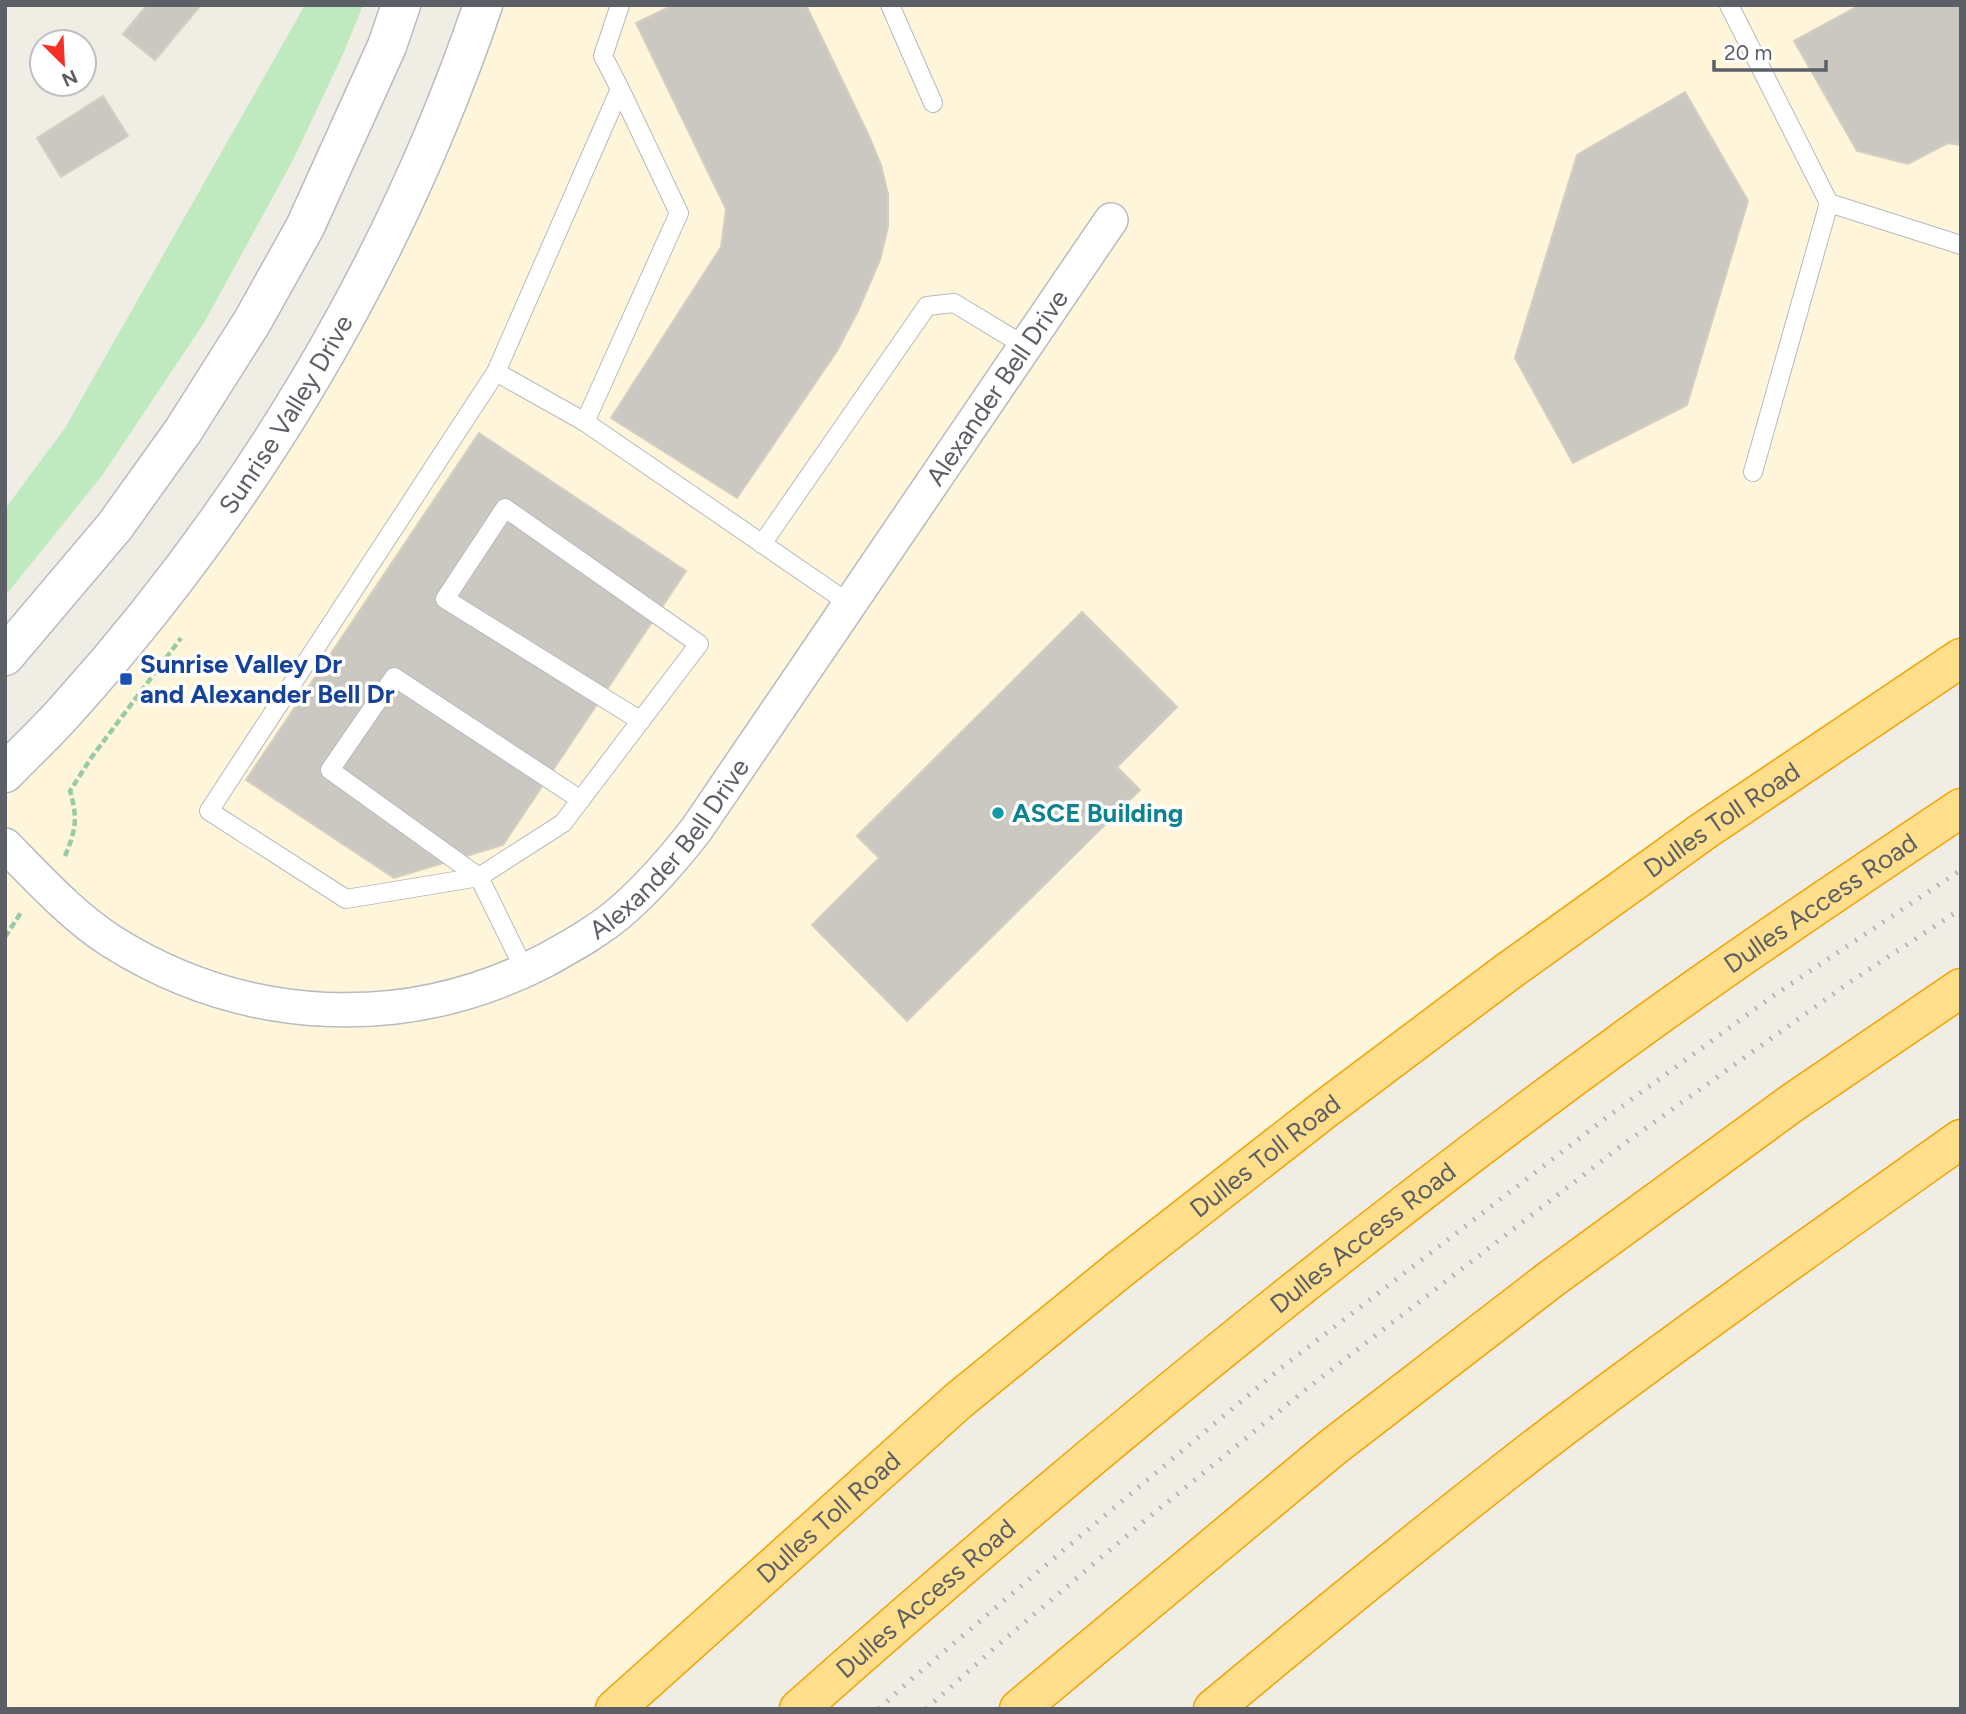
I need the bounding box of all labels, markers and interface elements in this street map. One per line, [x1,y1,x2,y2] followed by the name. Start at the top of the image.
[28,28,98,98] north arrow
[1714,28,1826,72] scale bar
[1724,40,1772,65] text: 20 m
[58,65,81,92] text: N
[919,283,1075,492] street label: Alexander Bell Drive
[212,309,360,520] street label: Sunrise Valley Drive
[140,648,395,710] place label: Sunrise Valley Dr and Alexander Bell Dr
[118,671,134,687] marker: Sunrise Valley Dr and Alexander Bell Dr
[583,752,756,946] street label: Alexander Bell Drive
[1638,755,1806,885] street label: Dulles Toll Road
[1012,797,1183,829] place label: ASCE Building
[990,805,1006,821] marker: ASCE Building
[1717,826,1923,980] street label: Dulles Access Road
[1183,1087,1347,1224] street label: Dulles Toll Road
[1264,1155,1462,1320] street label: Dulles Access Road
[750,1444,907,1590] street label: Dulles Toll Road
[829,1512,1022,1685] street label: Dulles Access Road

